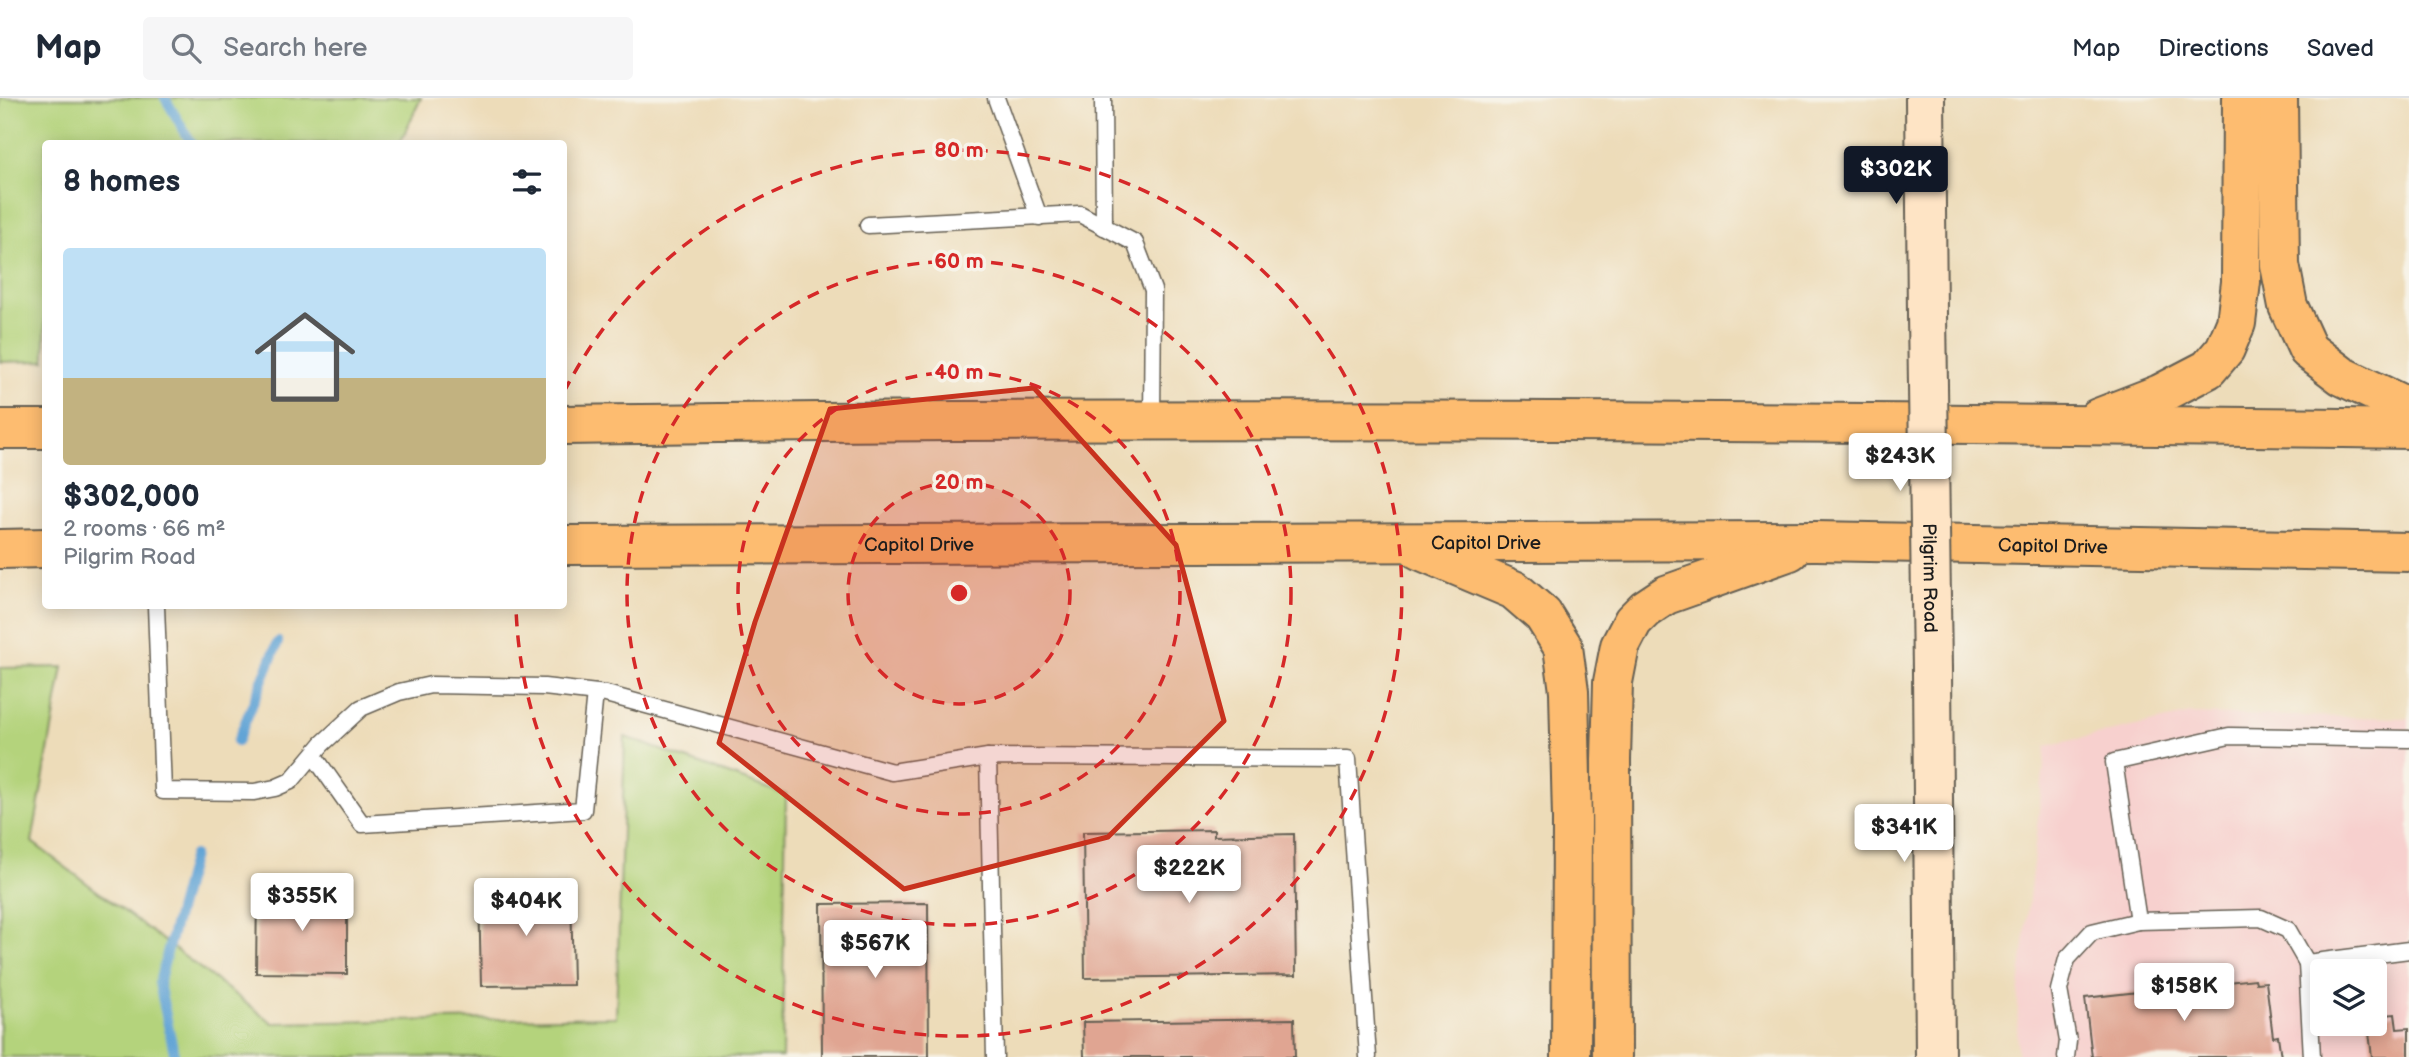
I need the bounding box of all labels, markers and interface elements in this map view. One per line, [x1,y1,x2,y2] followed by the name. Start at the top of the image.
[143,17,633,80] search box
[35,28,101,68] text: Map
[167,29,205,67] icon: search
[223,33,367,64] text: Search here
[2072,34,2120,63] text: Map
[2158,34,2269,63] text: Directions
[2307,34,2374,63] text: Saved
[934,138,984,163] text: 80 m
[1847,146,1945,206] pin: $302K
[1860,155,1932,183] text: $302K
[508,163,546,201] icon: filters
[63,164,180,200] text: 8 homes
[934,249,984,274] text: 60 m
[242,294,368,420] icon: home
[934,360,984,385] text: 40 m
[1851,434,1949,493] pin: $243K
[1865,442,1935,470] text: $243K
[935,470,983,495] text: 20 m
[63,479,200,515] text: $302,000
[63,515,225,543] text: 2 rooms · 66 m²
[1917,523,1941,633] street label: Pilgrim Road
[1431,532,1541,555] street label: Capitol Drive
[864,534,974,557] street label: Capitol Drive
[1998,534,2108,559] street label: Capitol Drive
[63,543,196,571] text: Pilgrim Road
[947,581,971,605] centre of rings
[1855,804,1953,864] pin: $341K
[1871,813,1938,841] text: $341K
[1140,846,1238,905] pin: $222K
[1153,854,1225,882] text: $222K
[253,874,351,933] pin: $355K
[477,878,575,938] pin: $404K
[267,882,337,910] text: $355K
[490,887,562,915] text: $404K
[826,920,924,980] pin: $567K
[840,929,910,957] text: $567K
[2310,959,2387,1036] map controls
[2310,959,2387,1036] button: layers
[2135,964,2233,1023] pin: $158K
[2150,972,2218,1000] text: $158K

